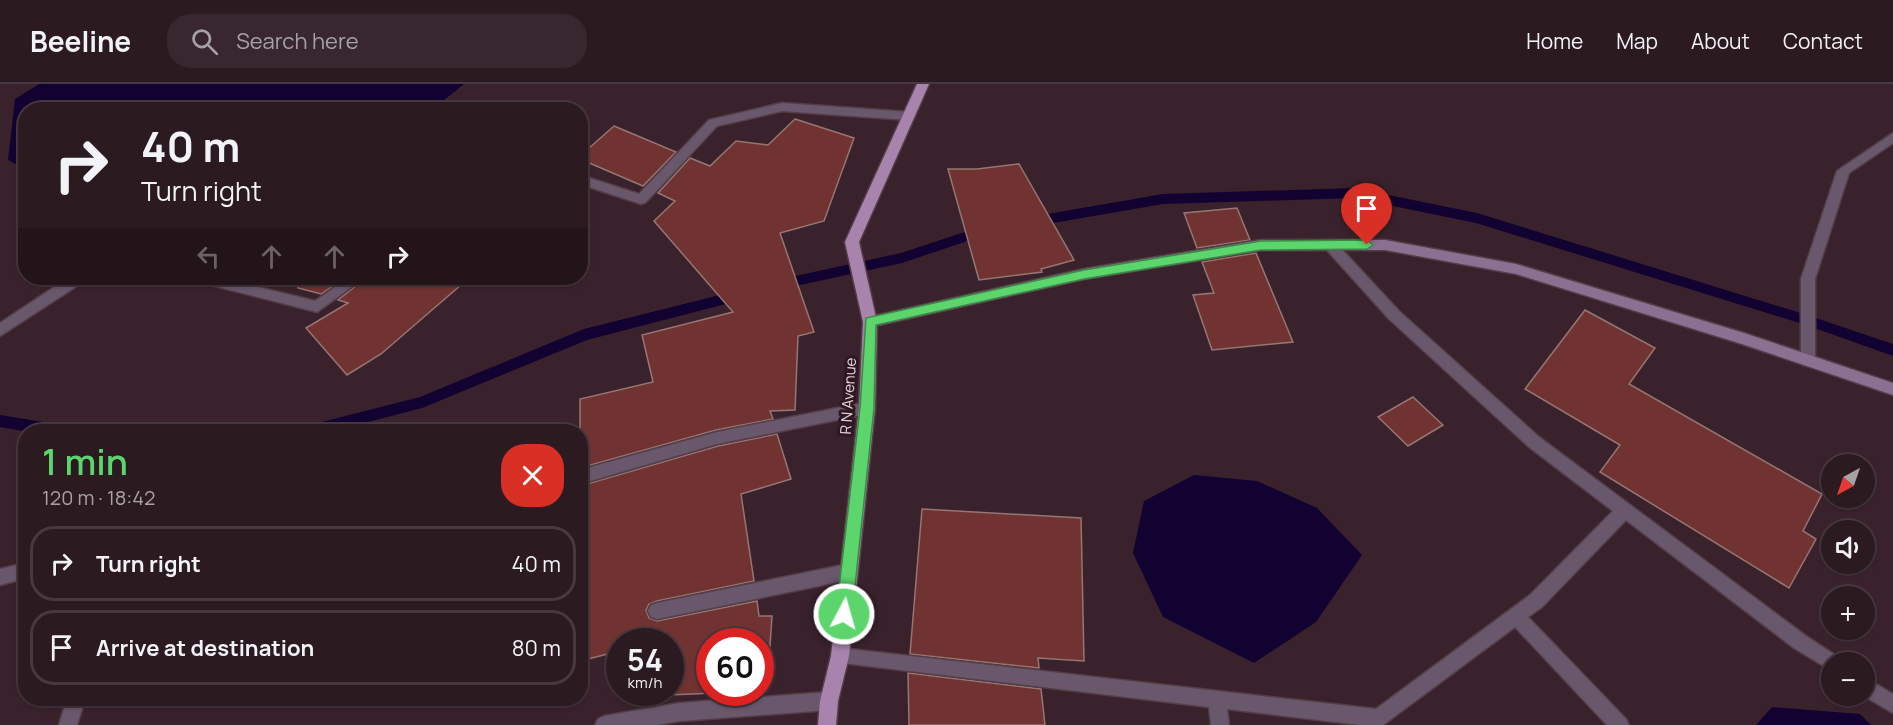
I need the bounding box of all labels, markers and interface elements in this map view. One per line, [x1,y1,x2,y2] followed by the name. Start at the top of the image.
[167,14,587,68] search box
[30,22,131,60] text: Beeline
[188,25,221,58] icon: search
[236,26,359,56] text: Search here
[1526,27,1583,55] text: Home
[1616,27,1658,55] text: Map
[1691,27,1750,55] text: About
[1783,27,1863,55] text: Contact
[141,117,240,175] text: 40 m
[42,126,120,204] icon: right
[141,172,262,209] text: Turn right
[1341,183,1392,245] pin
[1350,192,1383,225] icon: arrive
[192,240,225,273] icon: left
[255,240,288,273] icon: ahead
[318,240,351,273] icon: ahead
[381,240,414,273] icon: right
[835,357,861,435] street label: R N Avenue
[42,437,128,486] text: 1 min
[501,444,564,507] button: close
[1821,454,1875,508] north arrow
[1821,454,1875,706] map controls
[42,484,155,511] text: 120 m · 18:42
[1821,520,1875,574] button: sound
[45,547,78,580] icon: right
[96,549,201,579] text: Turn right
[512,549,561,579] text: 40 m
[812,582,876,646] position arrow
[1821,586,1875,640] button: +
[696,628,774,706] speed limit sign: 60
[45,631,78,664] icon: arrive
[96,633,314,663] text: Arrive at destination
[512,633,561,663] text: 80 m
[627,639,663,680] text: 54
[1821,652,1875,706] button: −
[628,672,662,693] text: km/h

